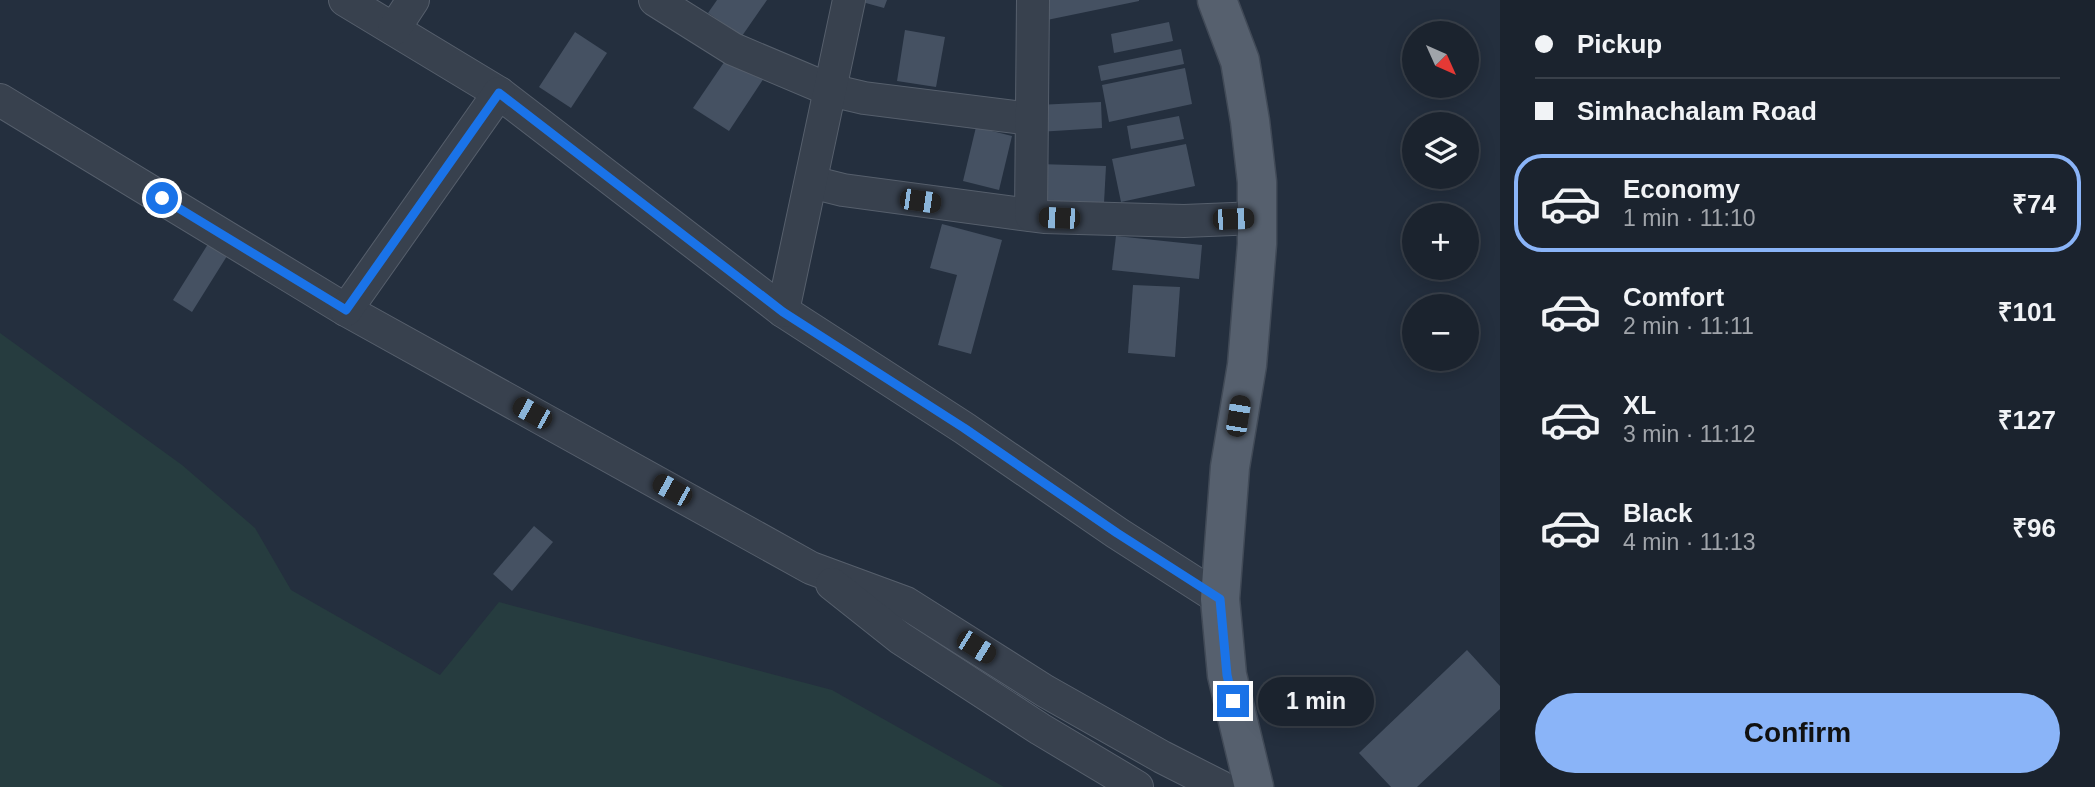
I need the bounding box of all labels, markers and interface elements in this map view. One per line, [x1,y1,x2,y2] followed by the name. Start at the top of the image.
[1402,21,1479,98] north arrow
[1402,21,1479,371] map controls
[1577,29,1662,59] text: Pickup
[1577,96,1817,126] text: Simhachalam Road
[1402,112,1479,189] button: layers
[1539,172,1602,235] icon: car
[1623,174,1740,204] text: Economy
[146,182,178,214] route start
[898,188,943,214] car
[2012,189,2056,219] text: ₹74
[1402,203,1479,280] button: +
[1623,205,1756,231] text: 1 min · 11:10
[1038,207,1081,229] car
[1212,208,1255,230] car
[1539,280,1602,343] icon: car
[1623,282,1724,312] text: Comfort
[1402,294,1479,371] button: −
[1998,297,2056,327] text: ₹101
[1623,313,1754,339] text: 2 min · 11:11
[1539,388,1602,451] icon: car
[1623,390,1656,420] text: XL
[509,394,556,432] car
[1225,394,1252,438] car
[1998,405,2056,435] text: ₹127
[1623,421,1756,447] text: 3 min · 11:12
[649,471,696,509] car
[1539,496,1602,559] icon: car
[1623,498,1692,528] text: Black
[2012,513,2056,543] text: ₹96
[1623,529,1756,555] text: 4 min · 11:13
[953,627,1000,667] car
[1258,676,1373,726] callout: 1 min
[1217,685,1249,717] route end
[1286,688,1346,714] text: 1 min
[1535,693,2060,773] button: Confirm

